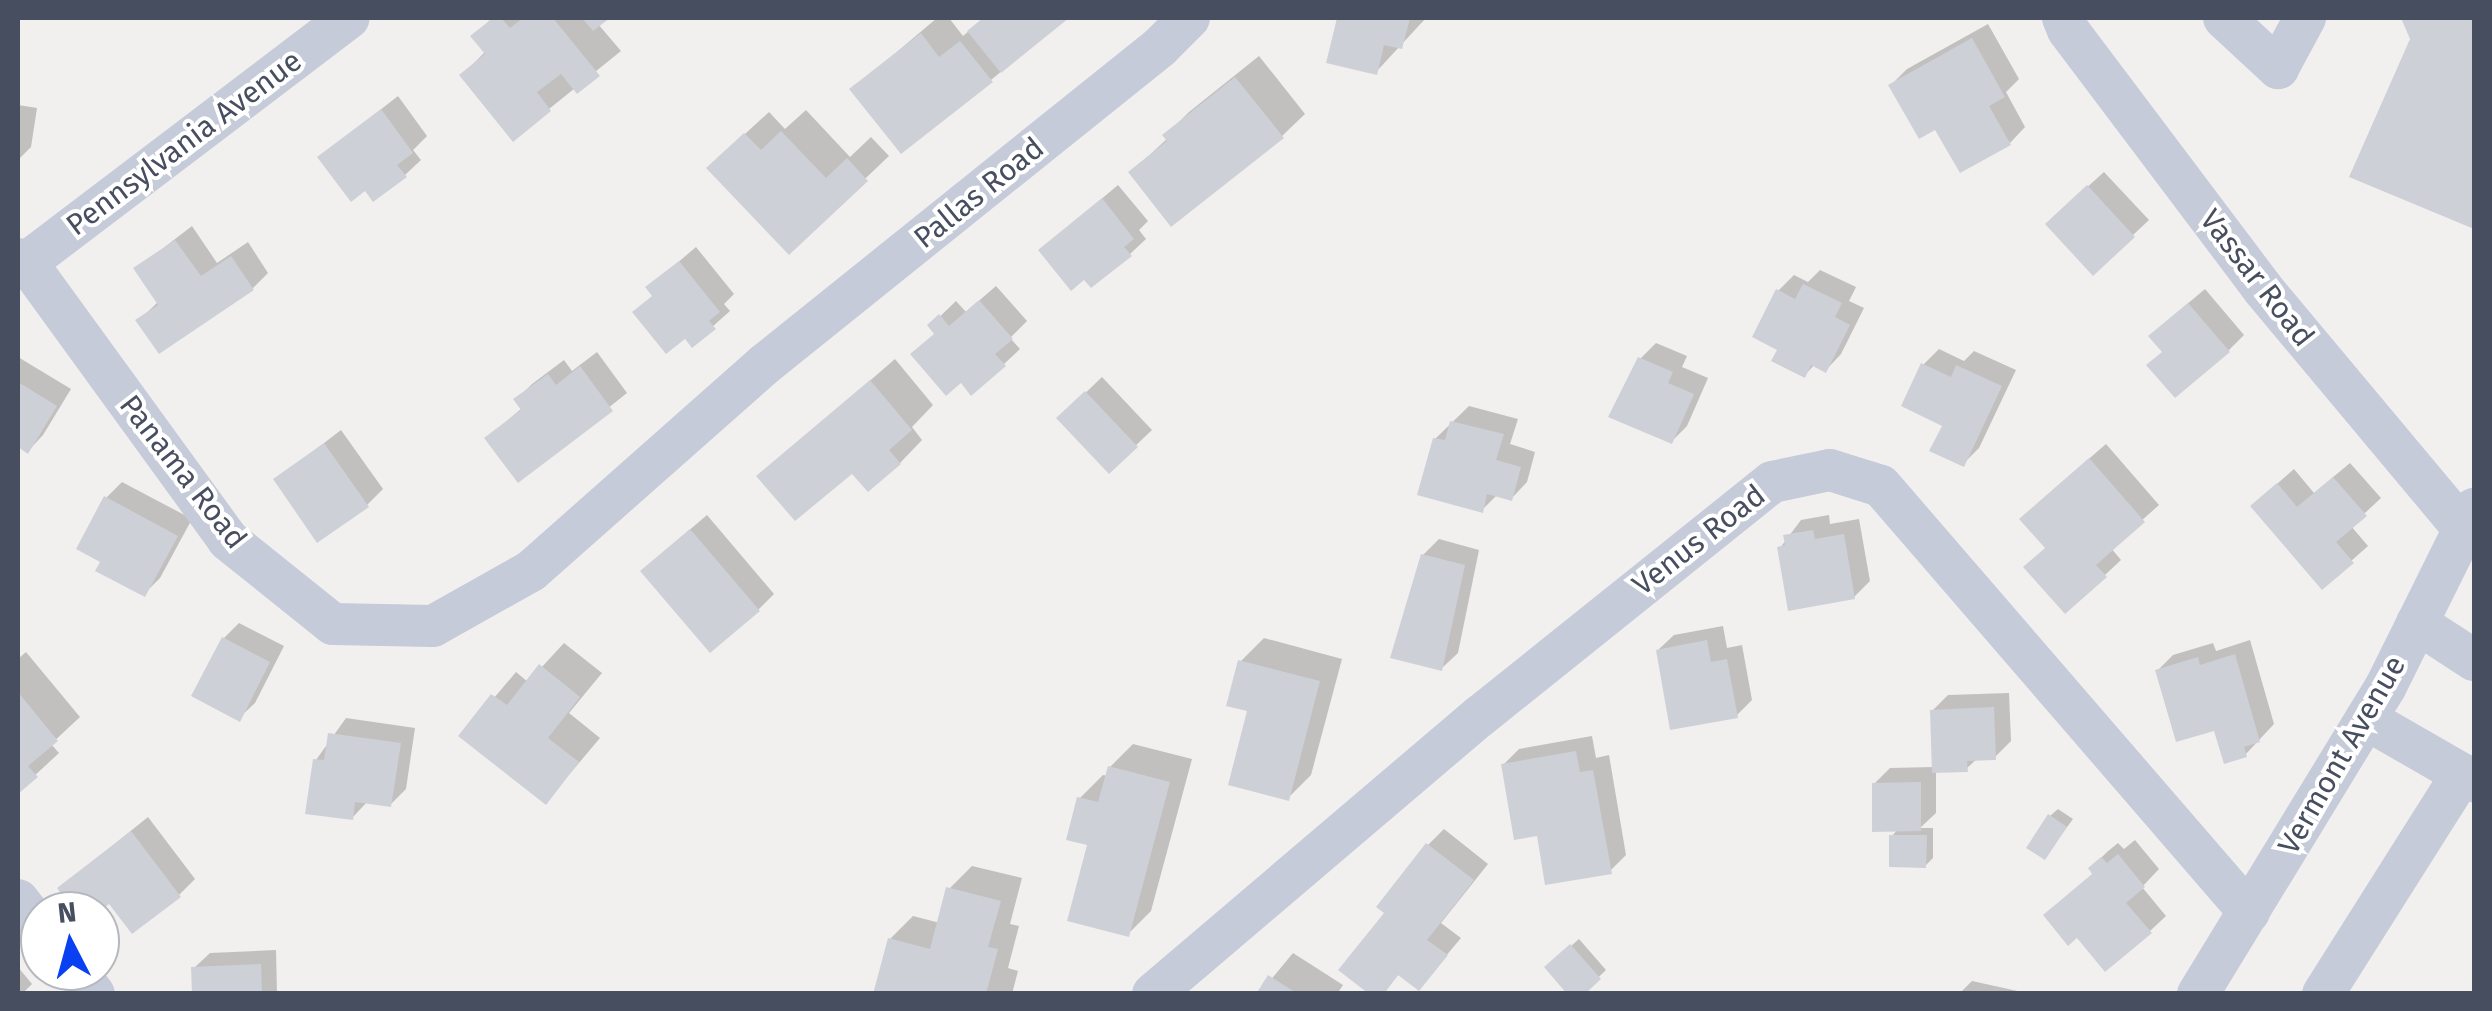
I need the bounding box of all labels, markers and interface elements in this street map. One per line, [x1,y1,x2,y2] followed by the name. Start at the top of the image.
[59,43,309,243] street label: Pennsylvania Avenue
[907,130,1051,256] street label: Pallas Road
[2192,202,2322,354] street label: Vassar Road
[112,388,254,556] street label: Panama Road
[1625,477,1773,603] street label: Venus Road
[2271,649,2413,861] street label: Vermont Avenue
[20,891,120,991] north arrow
[56,895,78,930] text: N

